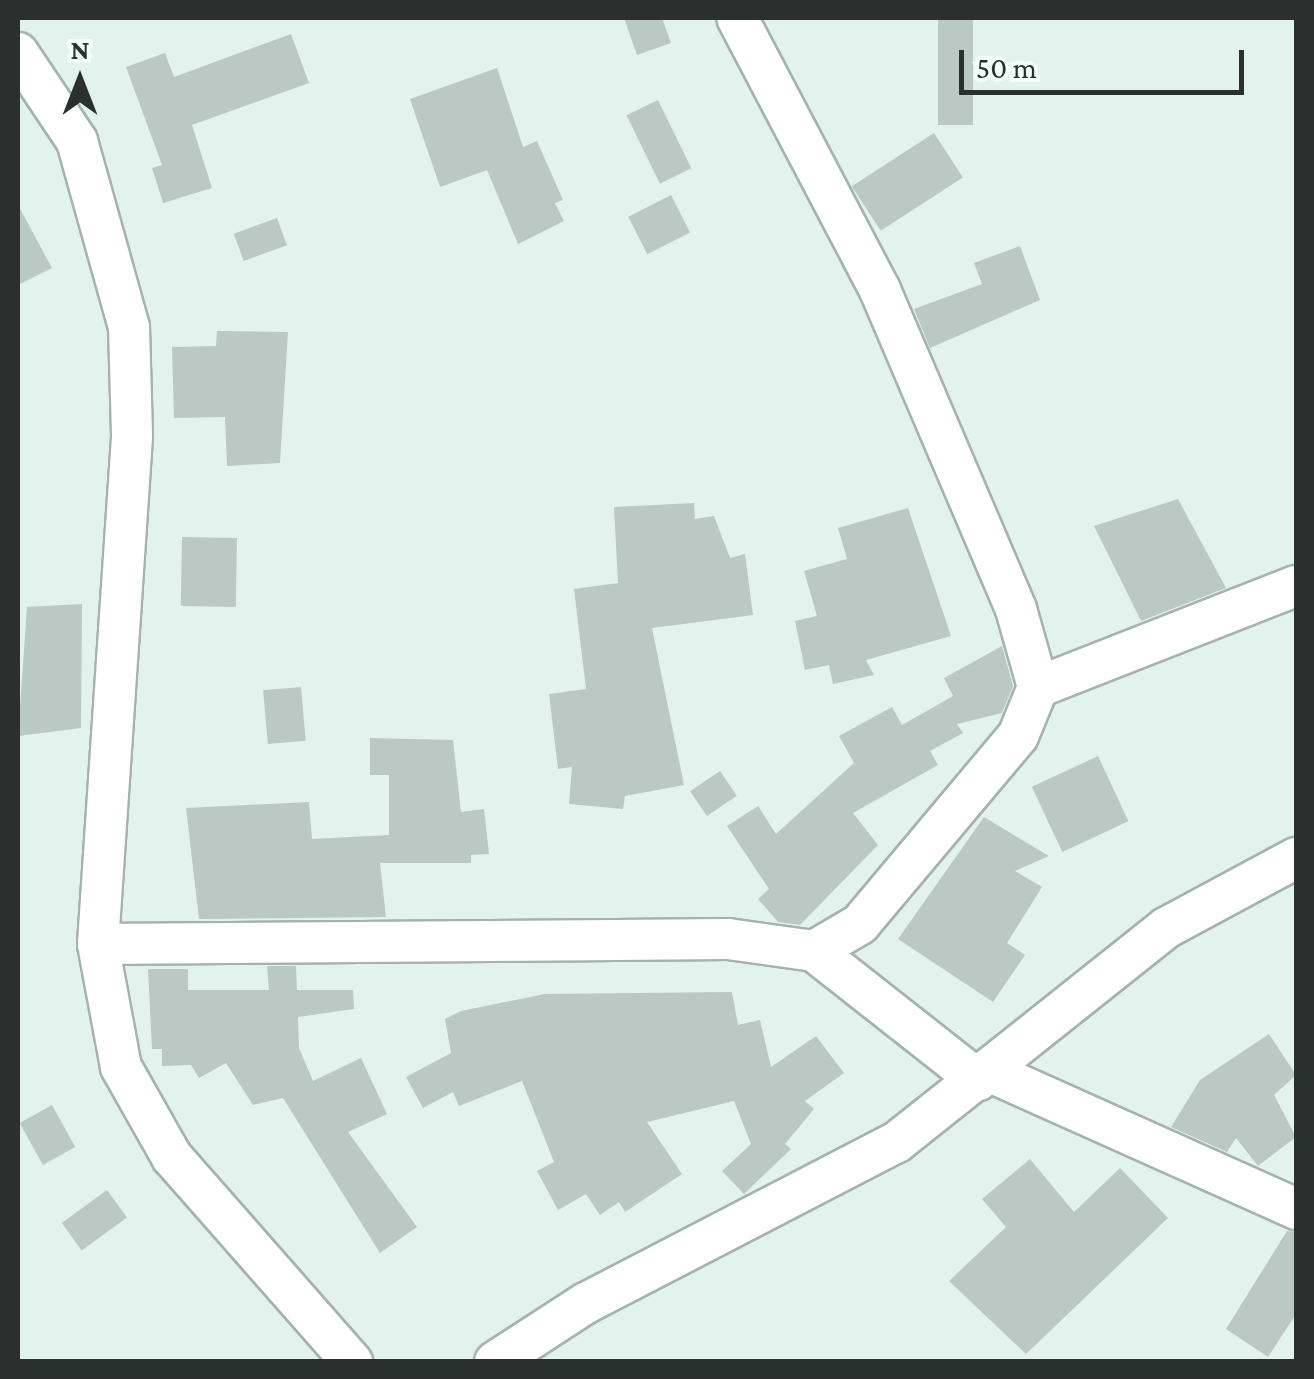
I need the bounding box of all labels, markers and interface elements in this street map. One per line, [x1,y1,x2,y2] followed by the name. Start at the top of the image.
[30,30,130,130] north arrow
[964,30,1249,92] scale bar
[70,34,90,65] text: N
[976,51,1037,84] text: 50 m

